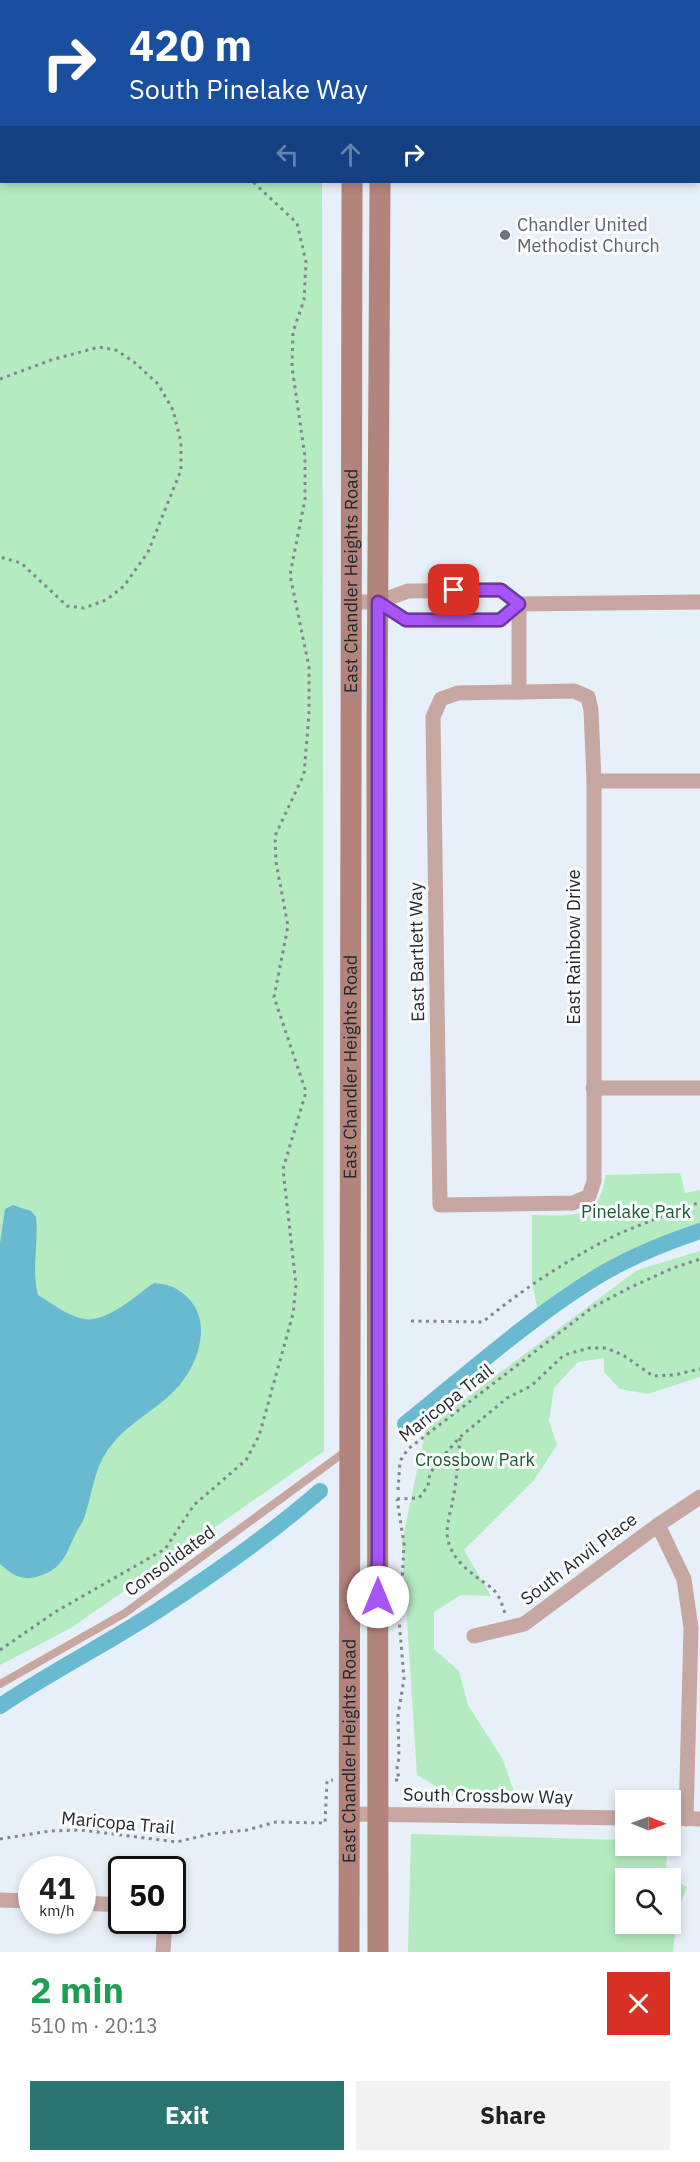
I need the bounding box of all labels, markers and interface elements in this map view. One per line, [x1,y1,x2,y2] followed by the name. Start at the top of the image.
[129,18,252,73] text: 420 m
[30,24,108,102] icon: right
[129,71,368,106] text: South Pinelake Way
[271,138,304,171] icon: left
[334,138,367,171] icon: ahead
[397,138,430,171] icon: right
[517,213,660,257] place label: Chandler United Methodist Church
[498,228,512,242] marker: Chandler United Methodist Church
[339,469,363,693] street label: East Chandler Heights Road
[428,564,479,615] pin
[437,573,470,606] icon: arrive
[562,869,585,1025] street label: East Rainbow Drive
[404,882,429,1022] street label: East Bartlett Way
[338,955,362,1179] street label: East Chandler Heights Road
[581,1200,691,1223] park label: Pinelake Park
[394,1358,498,1447] street label: Maricopa Trail
[415,1448,536,1471] park label: Crossbow Park
[516,1507,642,1610] street label: South Anvil Place
[120,1520,219,1601] street label: Consolidated
[346,1565,410,1629] position arrow
[337,1639,361,1863] street label: East Chandler Heights Road
[403,1783,573,1808] street label: South Crossbow Way
[615,1790,681,1856] north arrow
[615,1790,681,1934] map controls
[60,1806,176,1839] street label: Maricopa Trail
[108,1856,186,1934] speed limit sign: 50
[39,1868,75,1907] text: 41
[615,1868,681,1934] button: search
[39,1901,75,1920] text: km/h
[30,1966,124,2013] text: 2 min
[607,1972,670,2035] button: close
[30,2012,158,2039] text: 510 m · 20:13
[30,2081,344,2150] button: Exit
[356,2081,670,2150] button: Share

